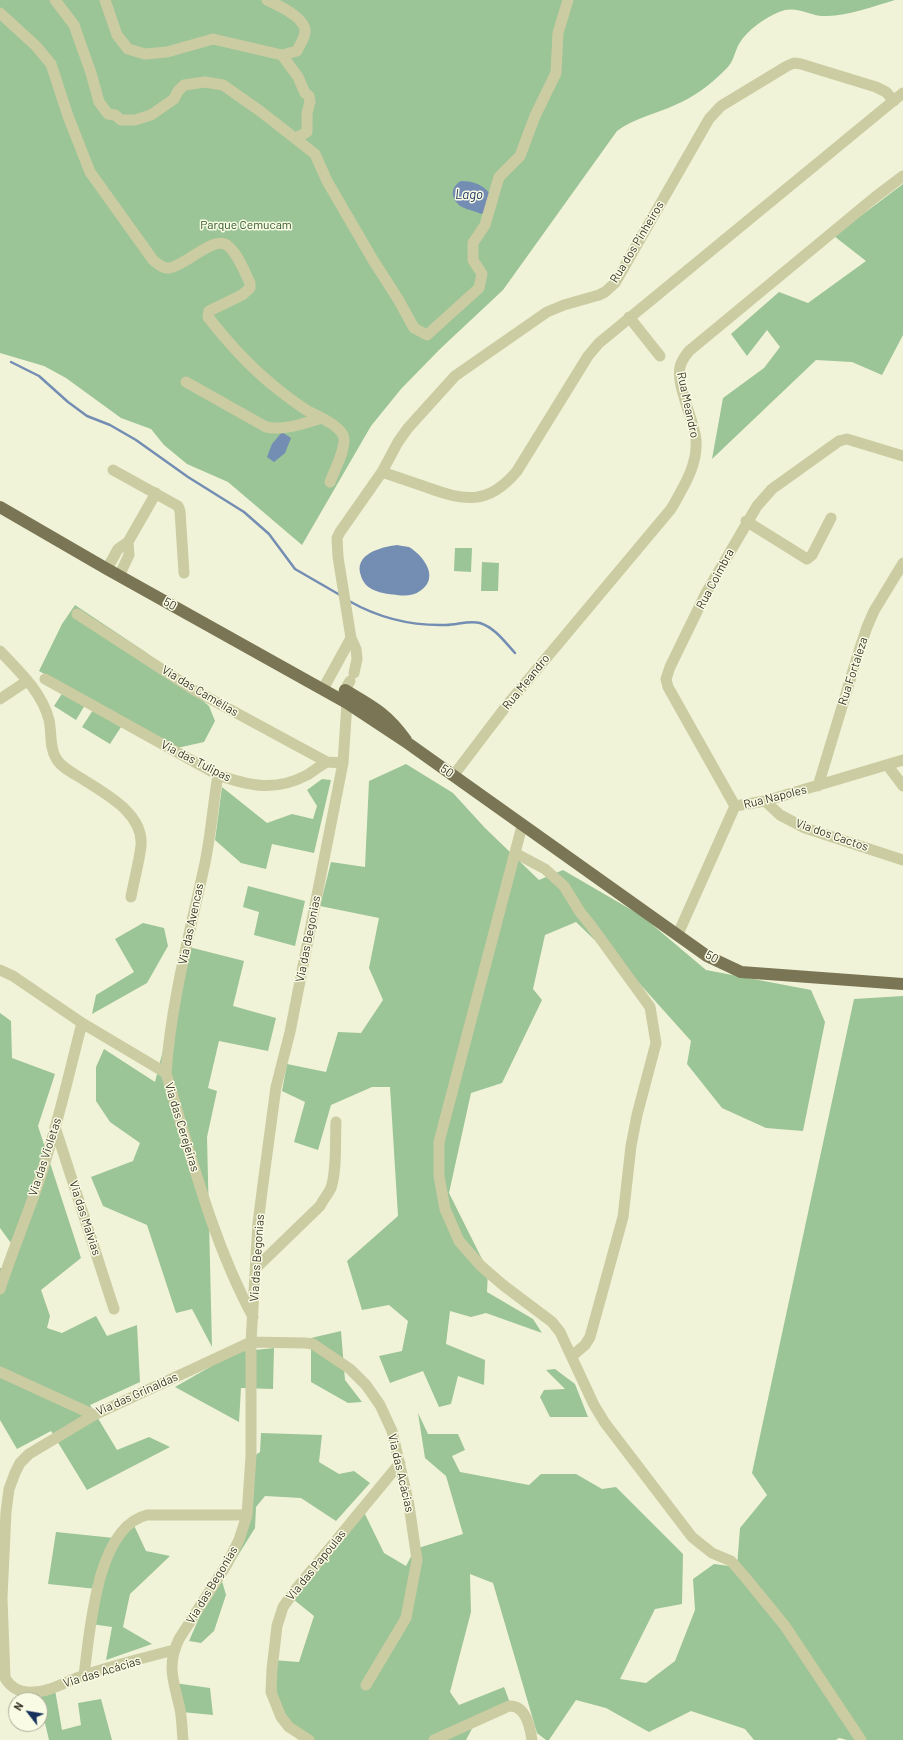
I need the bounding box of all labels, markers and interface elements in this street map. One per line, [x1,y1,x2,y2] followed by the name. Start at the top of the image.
[455,187,483,203] water label: Lago
[607,199,667,285] street label: Rua dos Pinheiros
[200,218,292,232] park label: Parque Cemucam
[674,371,702,439] street label: Rua Meandro
[693,546,737,612] street label: Rua Coimbra
[161,595,179,613] street label: 50
[835,635,871,707] street label: Rua Fortaleza
[499,651,553,713] street label: Rua Meandro
[159,662,241,720] street label: Via das Camélias
[159,737,233,785] street label: Via das Tulipas
[438,761,456,781] street label: 50
[742,782,808,812] street label: Rua Napoles
[794,816,870,854] street label: Via dos Cactos
[175,882,207,966] street label: Via das Avencas
[293,895,323,983] street label: Via das Begonias
[703,948,721,966] street label: 50
[162,1081,202,1173] street label: Via das Cerejeiras
[26,1116,64,1198] street label: Via das Violetas
[66,1179,104,1257] street label: Via das Malvias
[247,1214,267,1302] street label: Via das Begonias
[94,1370,180,1418] street label: Via das Grinaldas
[385,1432,417,1514] street label: Via das Acácias
[283,1527,349,1603] street label: Via das Papoulas
[183,1544,241,1626] street label: Via das Begonias
[62,1653,142,1691] street label: Via das Acácias
[8,1692,48,1732] north arrow
[11,1700,26,1713] text: N

